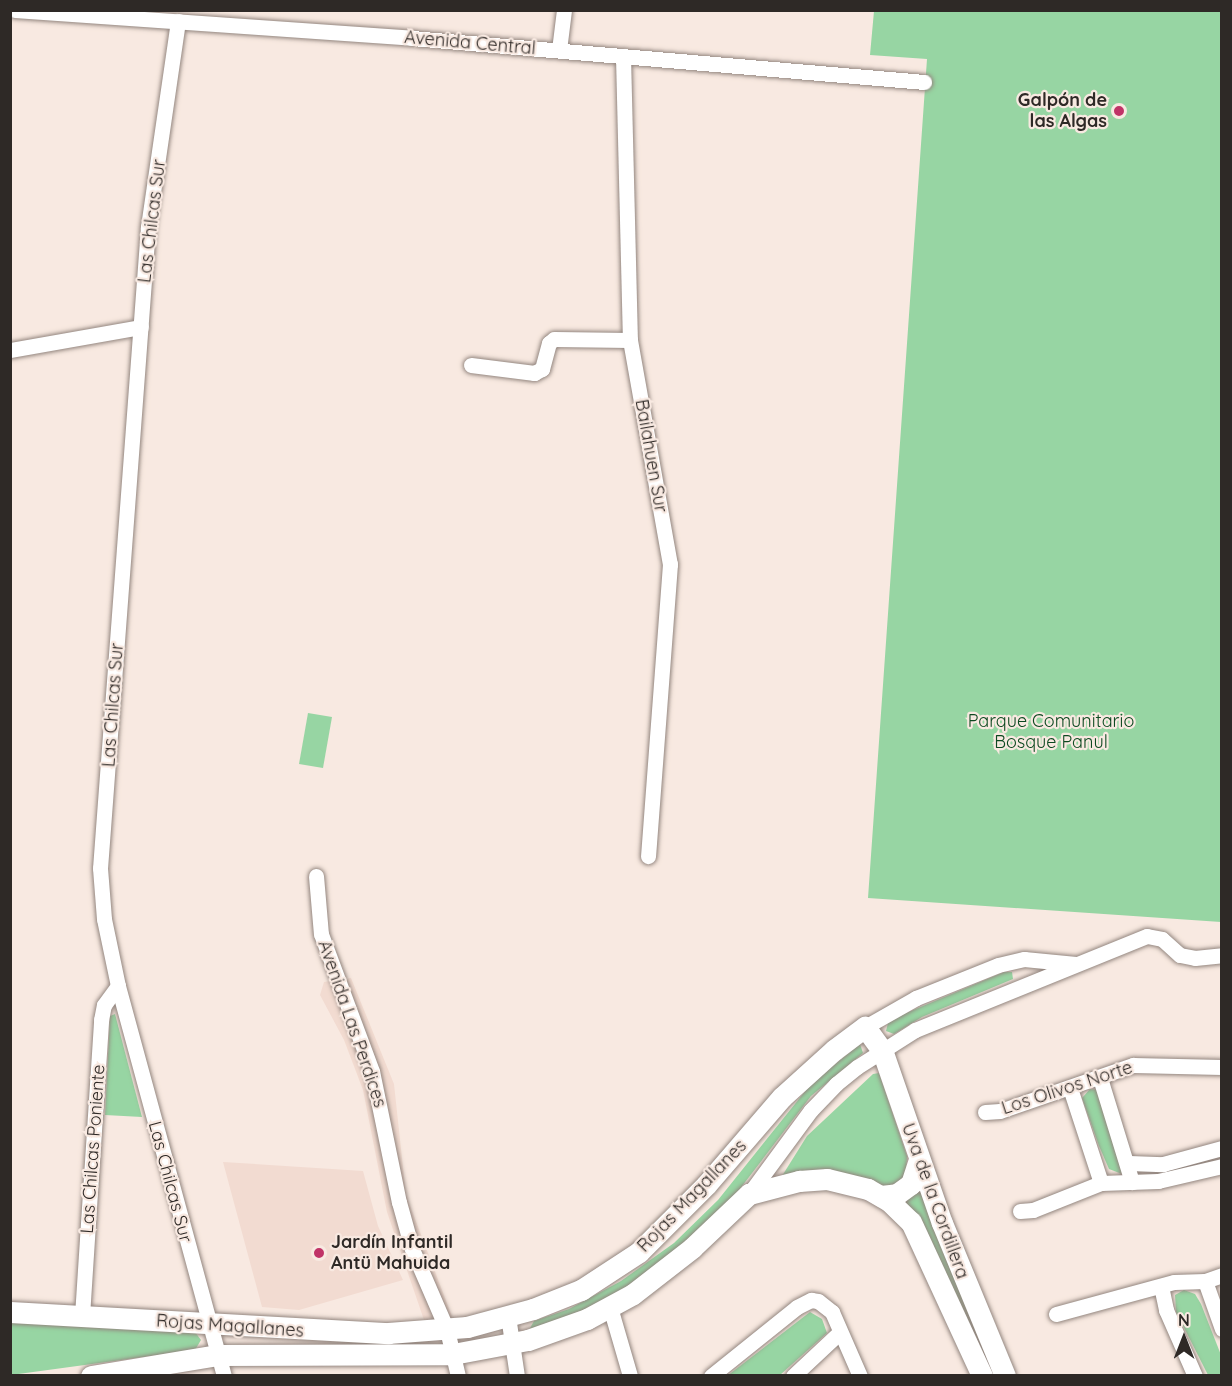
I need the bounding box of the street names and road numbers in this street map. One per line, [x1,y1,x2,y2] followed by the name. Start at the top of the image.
[403,26,537,60] street label: Avenida Central
[134,158,170,284] street label: Las Chilcas Sur
[630,398,672,514] street label: Bailahuen Sur
[98,642,128,768] street label: Las Chilcas Sur
[313,938,391,1110] street label: Avenida Las Perdices
[999,1057,1135,1119] street label: Los Olivos Norte
[76,1064,110,1234] street label: Las Chilcas Poniente
[143,1119,197,1245] street label: Las Chilcas Sur
[897,1120,973,1282] street label: Uva de la Cordillera
[633,1135,751,1257] street label: Rojas Magallanes
[155,1310,305,1342] street label: Rojas Magallanes

